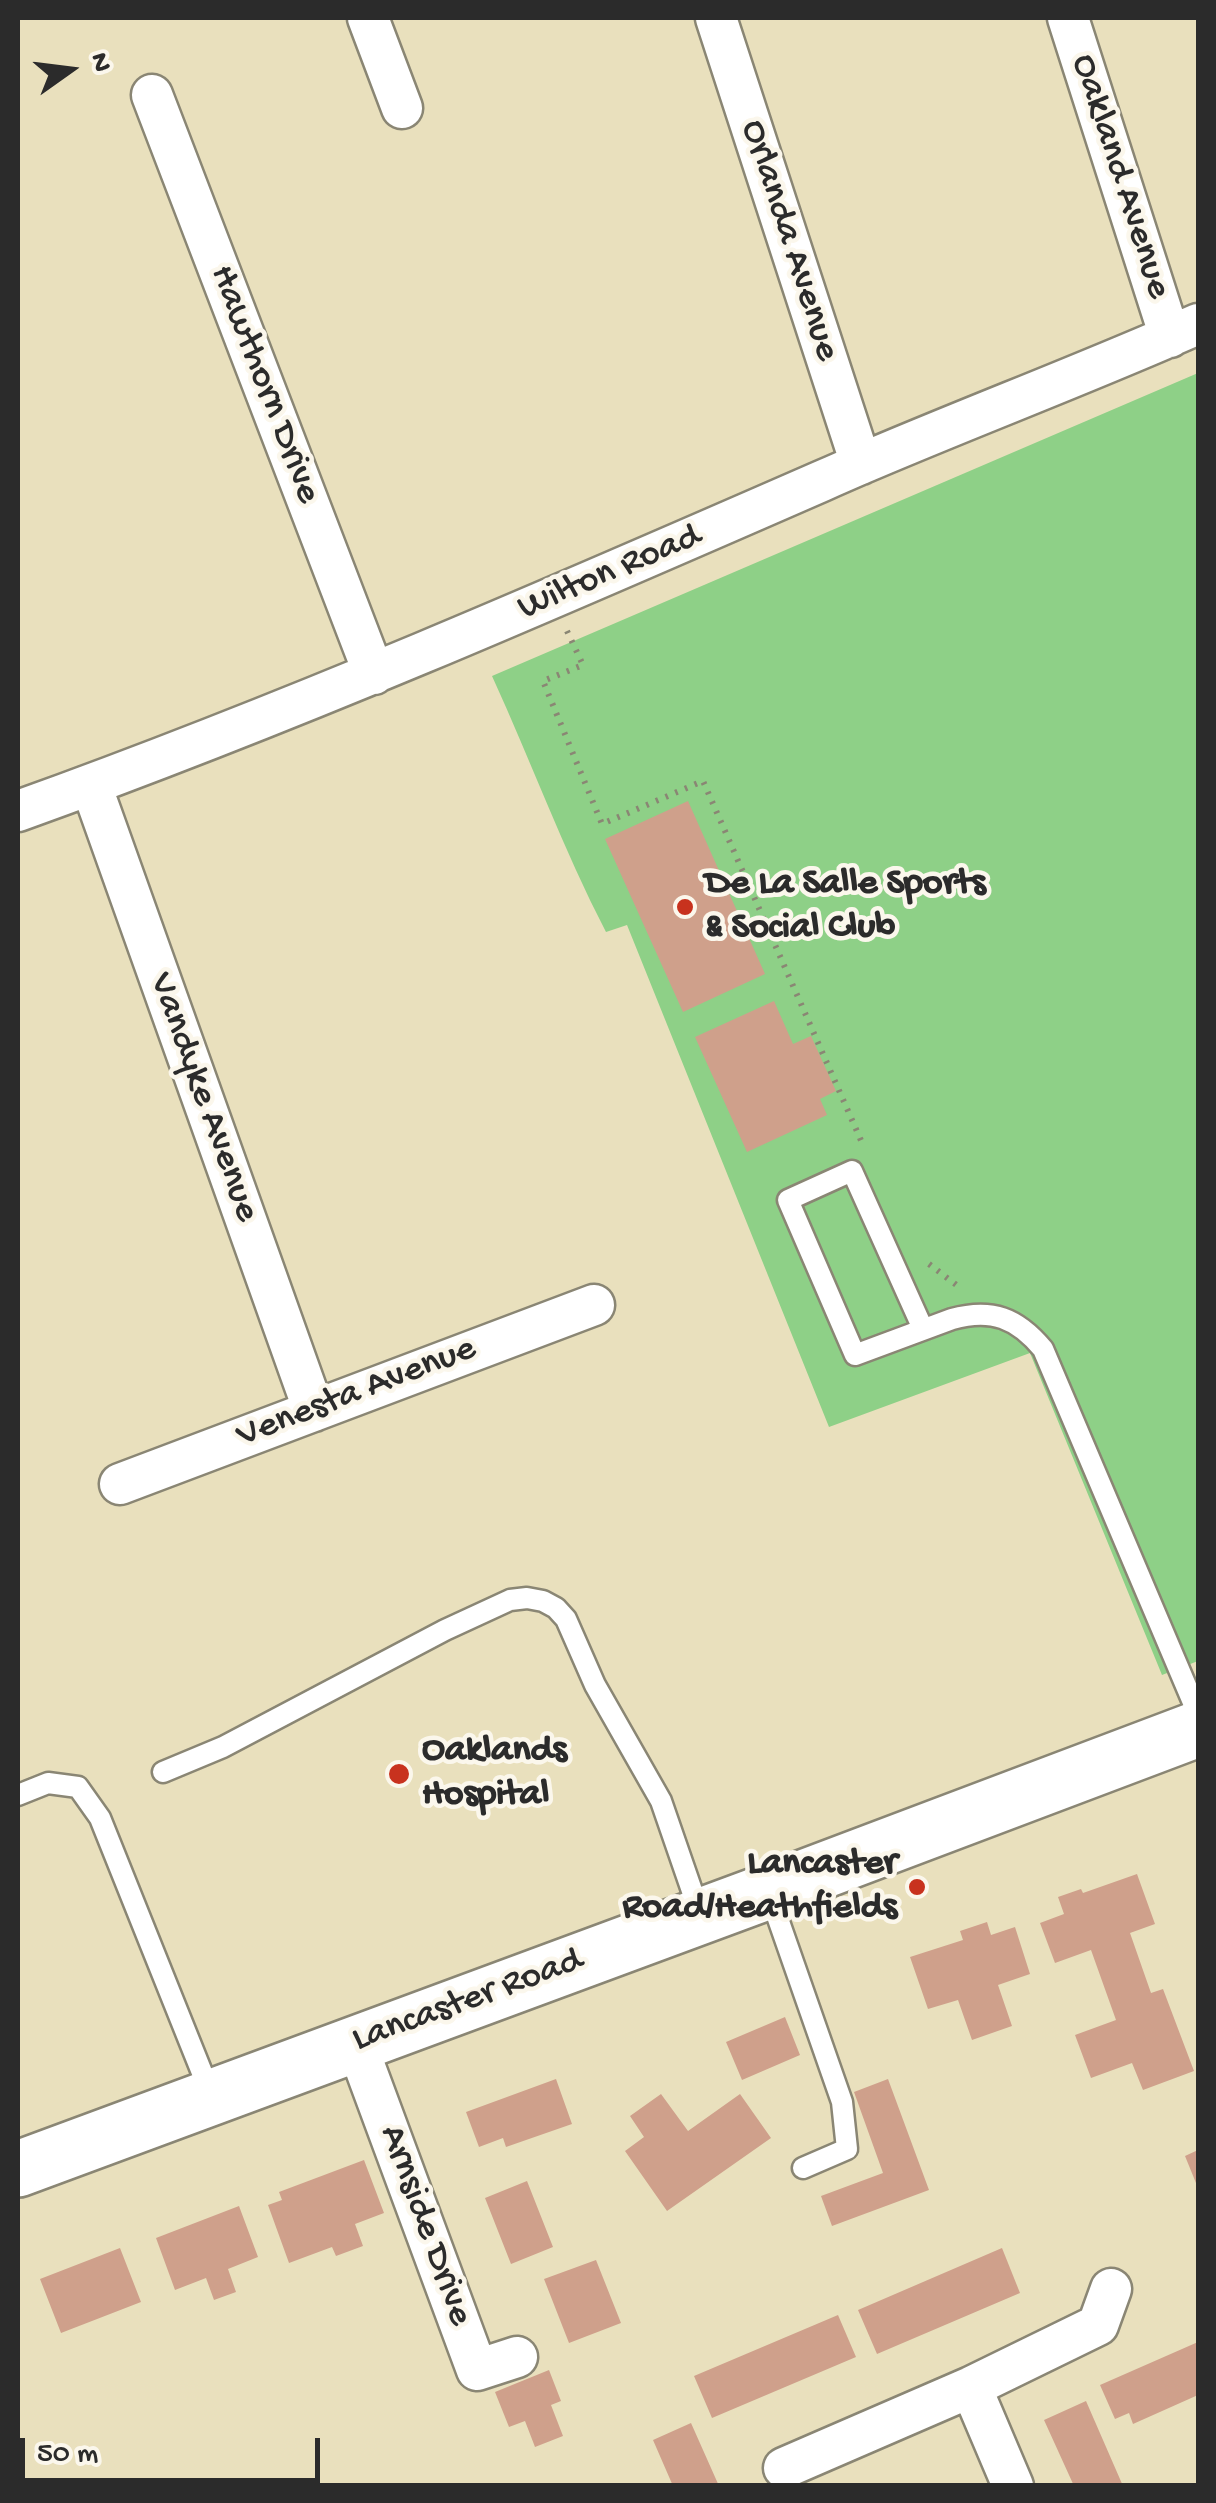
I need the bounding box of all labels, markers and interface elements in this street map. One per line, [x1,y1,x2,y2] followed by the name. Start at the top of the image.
[20,20,120,120] north arrow
[1058,49,1180,305] street label: Oakland Avenue
[81,50,118,75] text: N
[728,115,848,367] street label: Orlanda Avenue
[197,260,329,510] street label: Hawthorn Drive
[512,515,708,633] street label: Wilton Road
[705,862,985,952] place label: De La Salle Sports & Social Club
[674,896,696,918] marker: De La Salle Sports & Social Club
[136,968,268,1228] street label: Vandyke Avenue
[231,1328,483,1460] street label: Venesta Avenue
[422,1729,567,1818] place label: Oaklands Hospital
[386,1761,412,1787] marker: Oaklands Hospital
[622,1842,897,1932] place label: Lancaster Road/Heathfields
[906,1876,928,1898] marker: Lancaster Road/Heathfields
[347,1939,589,2065] street label: Lancaster Road
[367,2120,481,2332] street label: Arnside Drive
[25,2418,325,2480] scale bar
[37,2438,98,2473] text: 50 m

